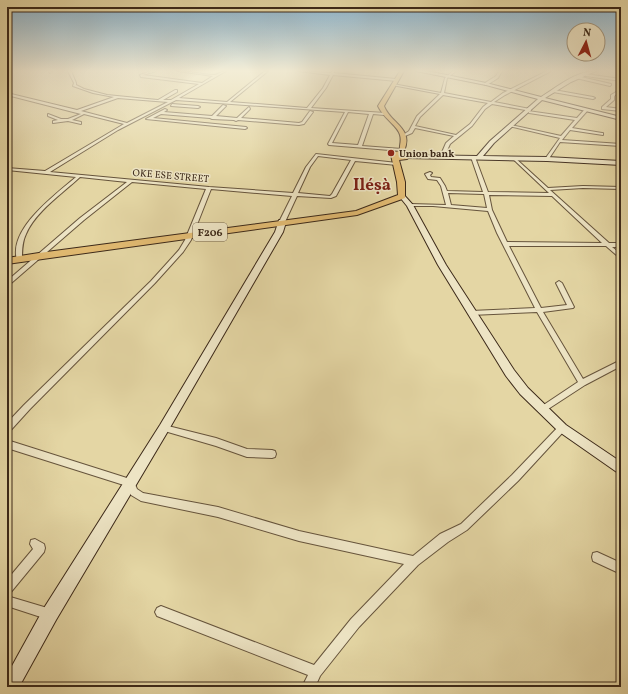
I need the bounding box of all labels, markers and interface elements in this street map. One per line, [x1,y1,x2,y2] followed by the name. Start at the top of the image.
[566,22,606,62] north arrow
[582,26,592,41] text: N
[399,147,454,161] place label: Union bank
[386,148,396,158] marker: Union bank
[132,166,210,186] street label: OKE ESE STREET
[353,174,391,197] district label: Iléṣà
[193,223,227,241] road number: F206

